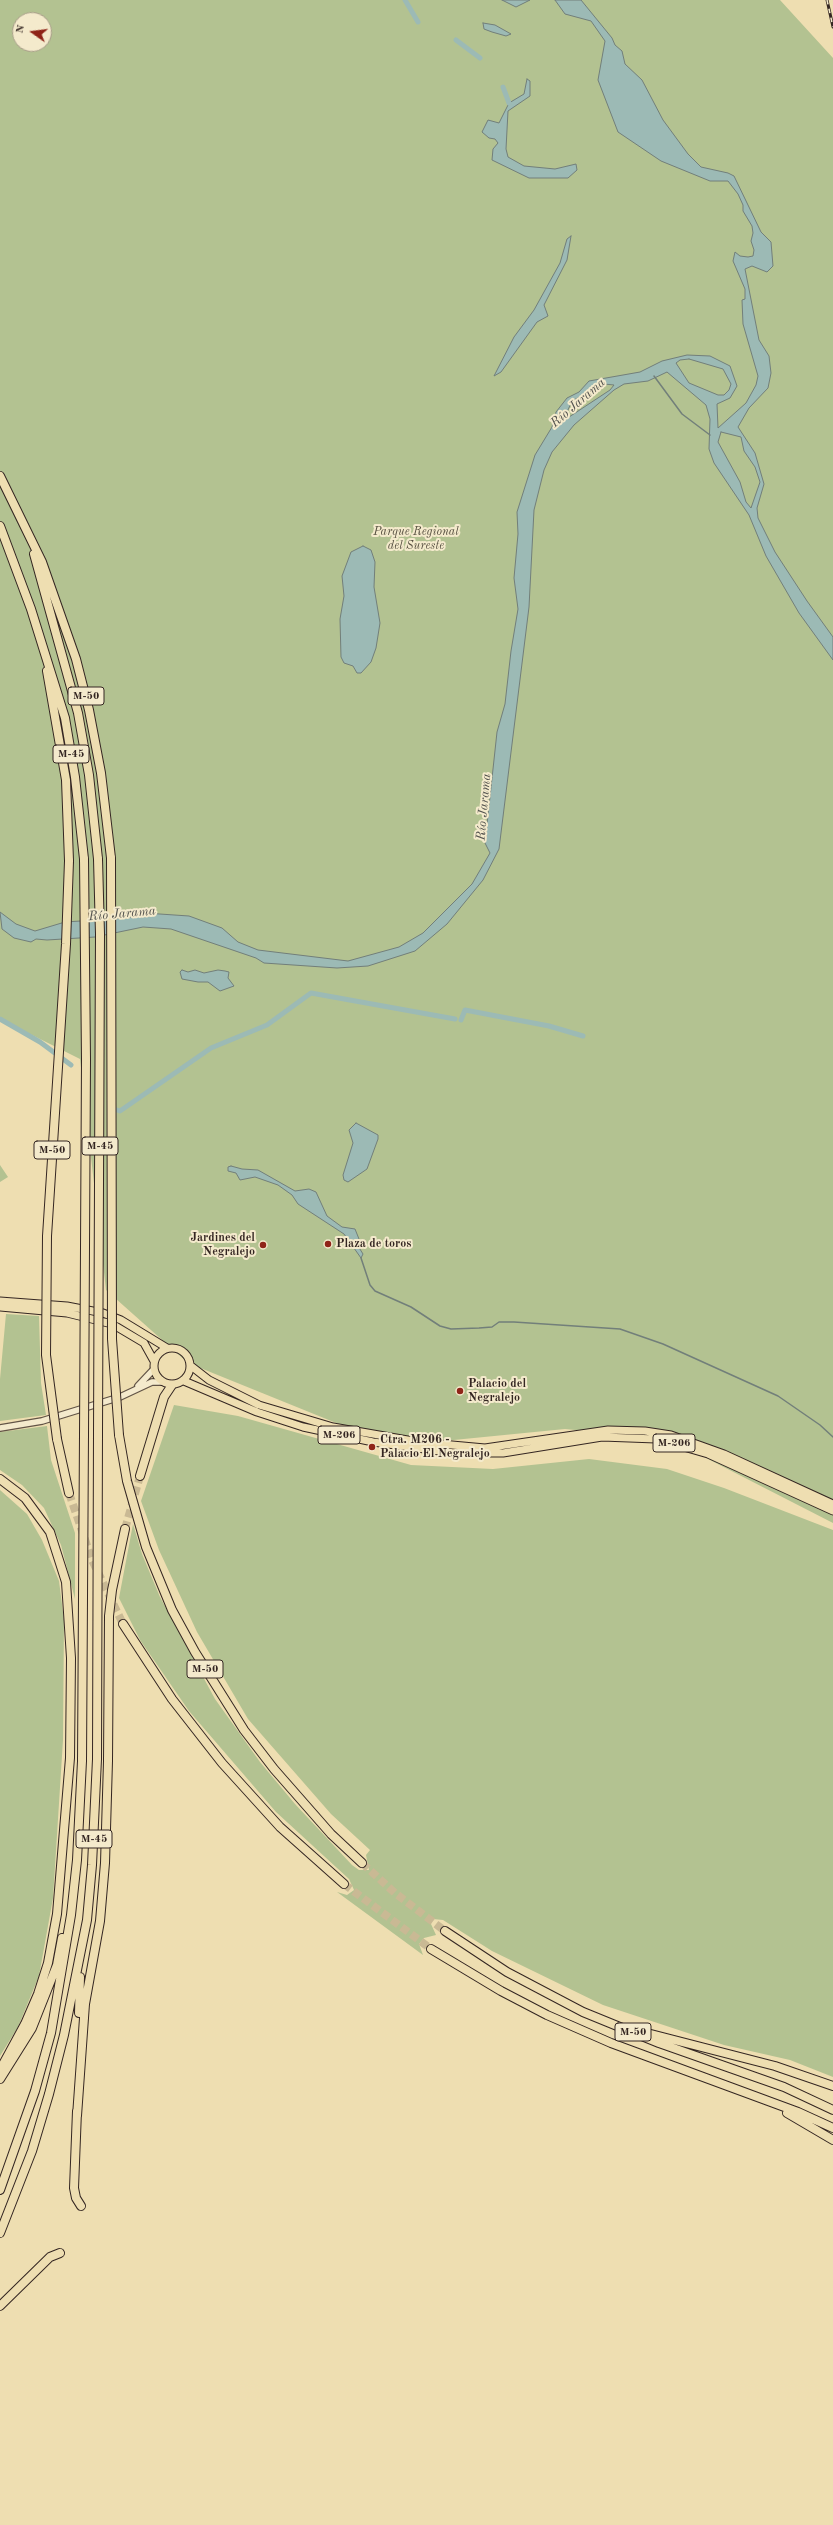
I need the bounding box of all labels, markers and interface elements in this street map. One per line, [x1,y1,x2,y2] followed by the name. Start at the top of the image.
[12,12,52,52] north arrow
[14,24,27,35] text: N
[547,375,609,431] water label: Río Jarama
[373,525,459,553] park label: Parque Regional del Sureste
[68,687,104,705] road number: M-50
[53,745,89,763] road number: M-45
[473,773,495,841] water label: Río Jarama
[88,903,156,925] water label: Río Jarama
[82,1137,118,1155] road number: M-45
[34,1141,70,1159] road number: M-50
[191,1231,255,1259] place label: Jardines del Negralejo
[336,1237,412,1251] place label: Plaza de toros
[323,1239,333,1249] marker: Plaza de toros
[258,1240,268,1250] marker: Jardines del Negralejo
[468,1377,526,1405] place label: Palacio del Negralejo
[455,1386,465,1396] marker: Palacio del Negralejo
[318,1426,360,1444] road number: M-206
[380,1433,490,1461] place label: Ctra. M206 - Palacio El Negralejo
[653,1434,695,1452] road number: M-206
[367,1442,377,1452] marker: Ctra. M206 - Palacio El Negralejo
[187,1660,223,1678] road number: M-50
[76,1830,112,1848] road number: M-45
[615,2023,651,2041] road number: M-50

